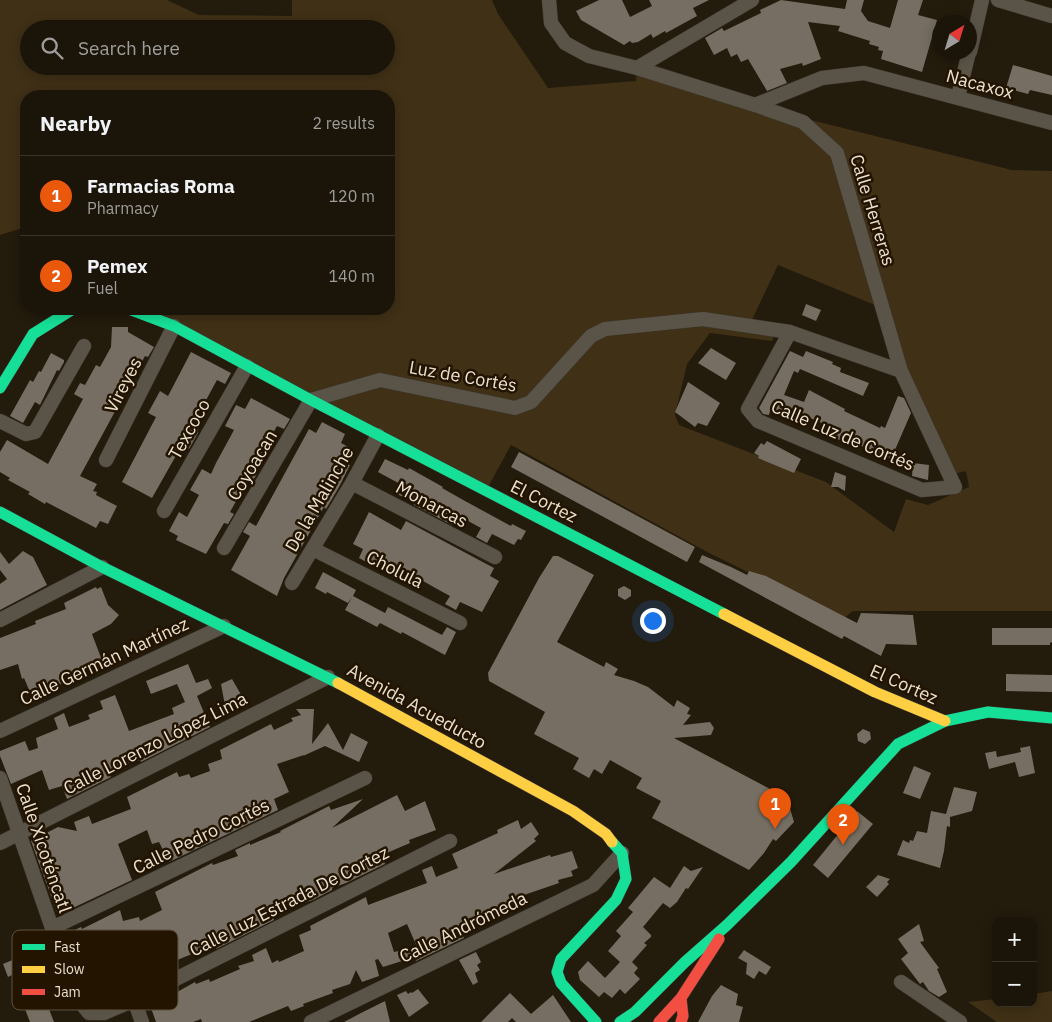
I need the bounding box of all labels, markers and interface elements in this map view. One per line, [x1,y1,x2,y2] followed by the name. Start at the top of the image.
[932,15,977,60] north arrow
[20,20,395,75] search box
[38,34,66,62] icon: search
[78,36,180,60] text: Search here
[944,64,1016,104] street label: Nacaxox
[40,109,111,137] text: Nearby
[312,113,375,133] text: 2 results
[845,152,901,268] street label: Calle Herreras
[87,174,235,198] text: Farmacias Roma
[51,186,61,206] text: 1
[328,186,375,206] text: 120 m
[87,198,159,218] text: Pharmacy
[87,254,148,278] text: Pemex
[51,266,61,286] text: 2
[328,266,375,286] text: 140 m
[87,278,118,298] text: Fuel
[99,353,147,417] street label: Vireyes
[407,355,519,397] street label: Luz de Cortés
[768,394,918,476] street label: Calle Luz de Cortés
[163,395,215,463] street label: Texcoco
[222,425,282,505] street label: Coyoacan
[280,442,359,556] street label: De la Malinche
[507,474,581,528] street label: El Cortez
[392,475,472,533] street label: Monarcas
[363,545,428,593] street label: Cholula
[640,608,666,634] your location
[16,612,192,710] street label: Calle Germán Martínez
[343,658,491,754] street label: Avenida Acueducto
[866,659,942,709] street label: El Cortez
[59,686,251,799] street label: Calle Lorenzo López Lima
[11,780,77,916] street label: Calle Xicoténcatl
[759,788,791,829] pin: 1
[129,793,273,879] street label: Calle Pedro Cortés
[827,804,859,845] pin: 2
[185,841,393,961] street label: Calle Luz Estrada De Cortez
[395,886,531,968] street label: Calle Andrómeda
[992,917,1037,1007] map controls
[992,917,1037,962] button: +
[12,930,178,1010] legend
[54,938,80,956] text: Fast
[54,960,85,978] text: Slow
[992,962,1037,1007] button: −
[54,983,81,1001] text: Jam

